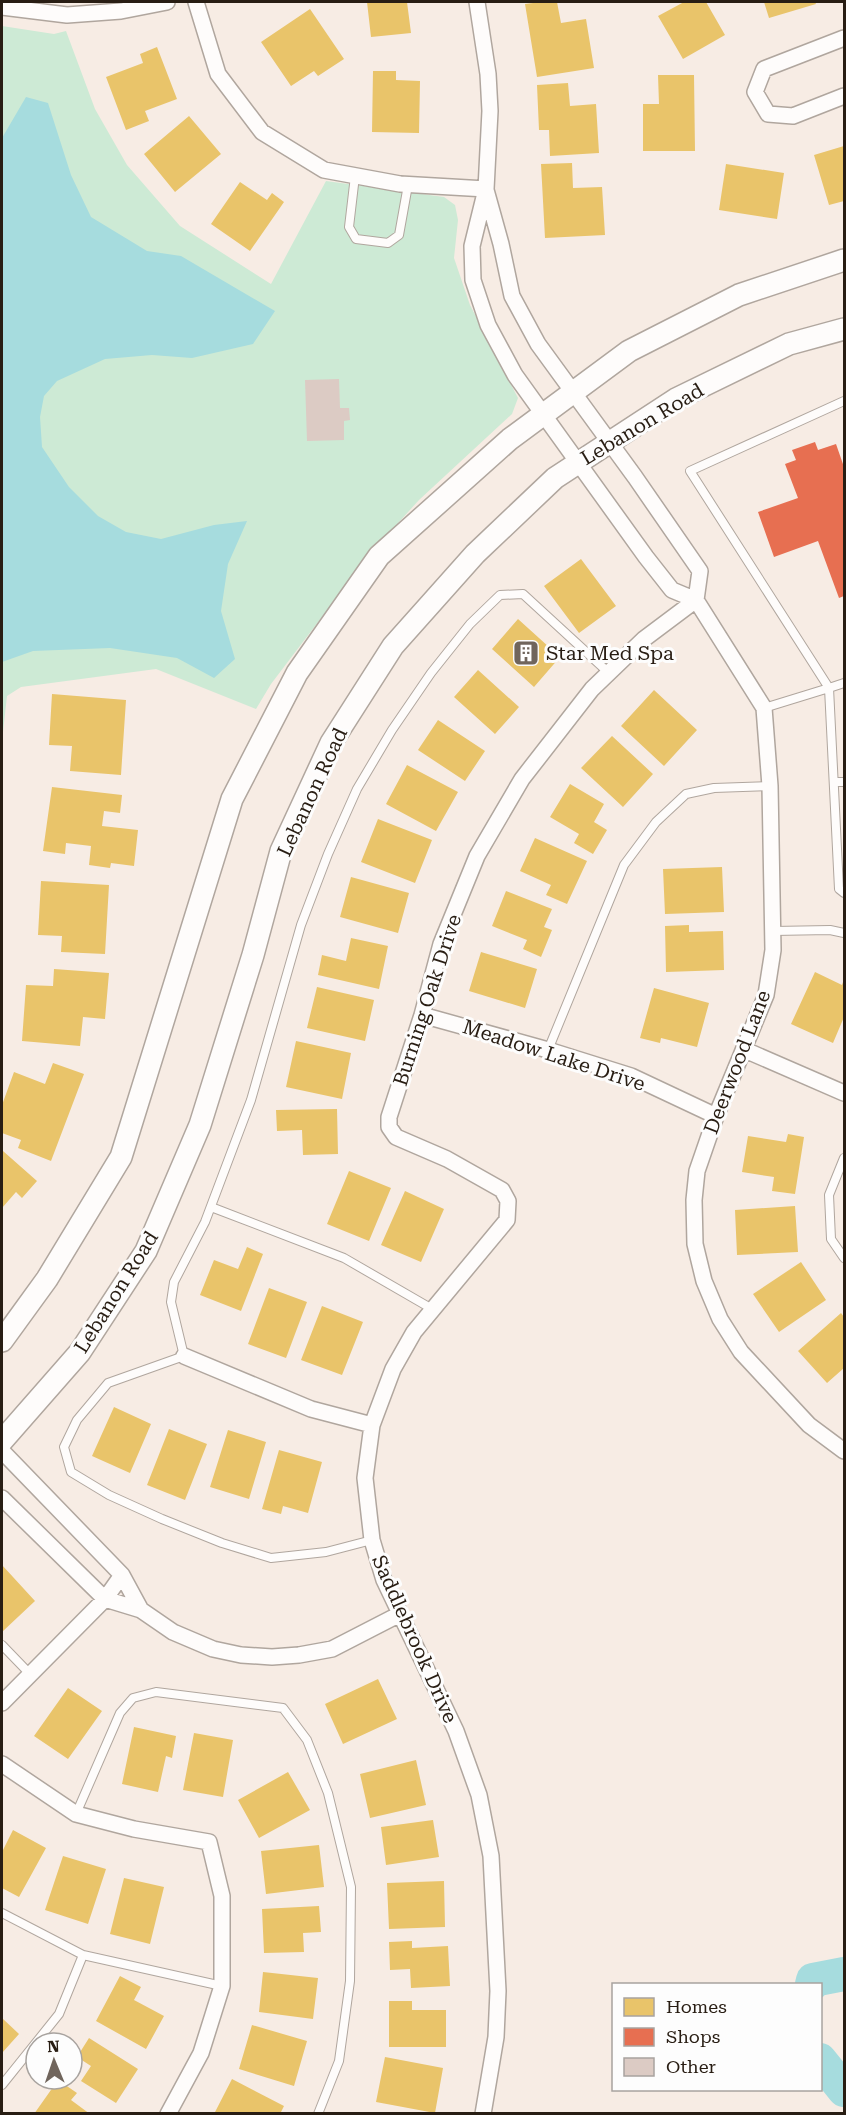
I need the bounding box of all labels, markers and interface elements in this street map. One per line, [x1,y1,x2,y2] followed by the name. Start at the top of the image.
[576,378,708,470] street label: Lebanon Road
[511,638,541,668] building icon: Star Med Spa
[546,641,674,665] place label: Star Med Spa
[272,724,352,860] street label: Lebanon Road
[388,911,466,1089] street label: Burning Oak Drive
[699,987,775,1137] street label: Deerwood Lane
[460,1014,648,1096] street label: Meadow Lake Drive
[69,1227,163,1357] street label: Lebanon Road
[367,1551,463,1727] street label: Saddlebrook Drive
[612,1983,822,2091] legend
[666,1996,727,2017] text: Homes
[666,2026,720,2047] text: Shops
[24,2031,84,2091] north arrow
[47,2037,60,2056] text: N
[666,2056,716,2077] text: Other

